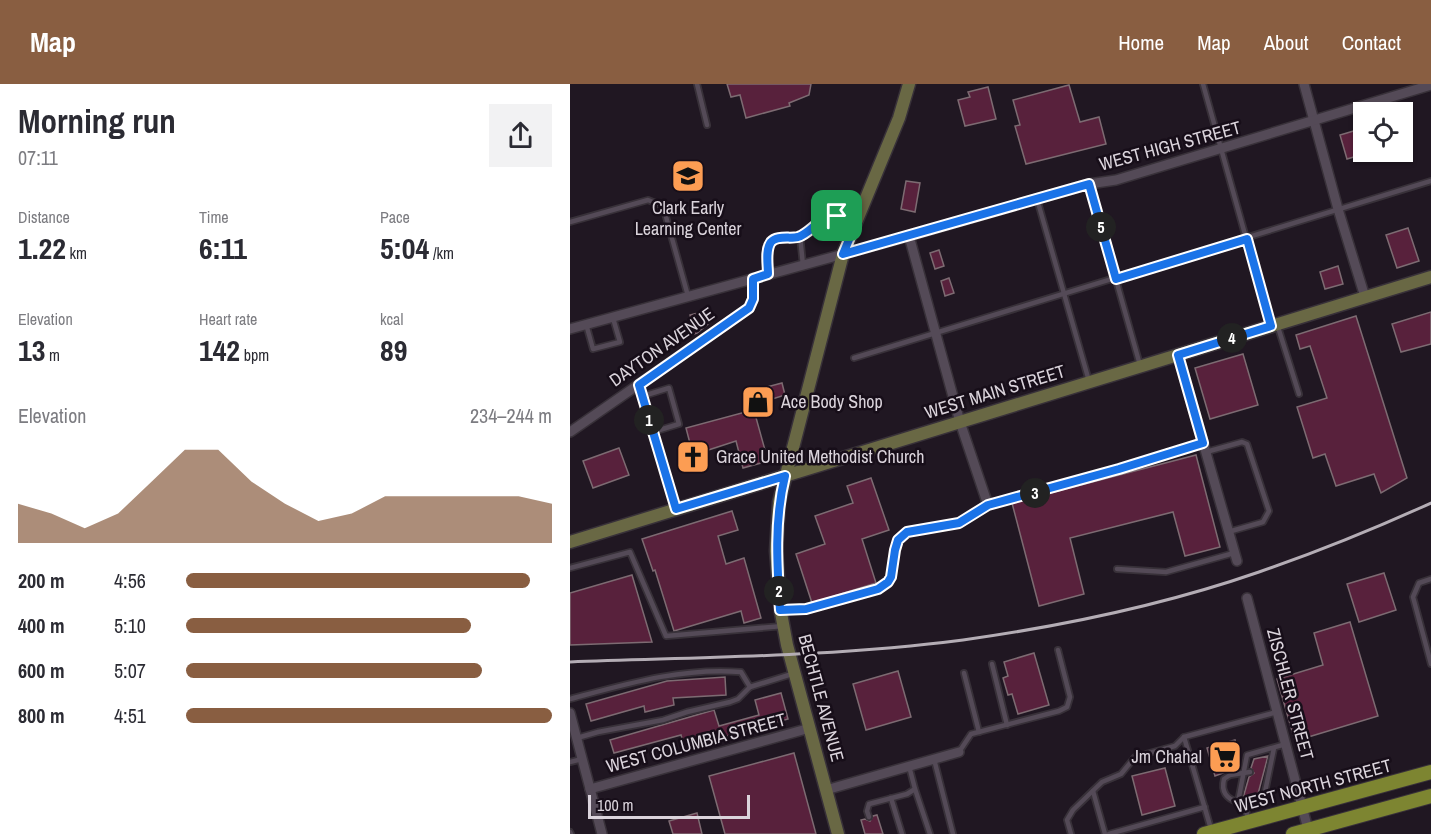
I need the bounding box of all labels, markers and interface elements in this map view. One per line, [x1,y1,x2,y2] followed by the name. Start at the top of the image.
[30,23,76,61] text: Map
[1118,28,1164,57] text: Home
[1197,28,1231,57] text: Map
[1264,28,1309,57] text: About
[1342,28,1401,57] text: Contact
[18,99,176,143] text: Morning run
[1353,102,1413,162] map controls
[1353,102,1413,162] button: locate
[489,104,552,167] button: share
[1096,115,1243,176] street label: WEST HIGH STREET
[18,144,58,171] text: 07:11
[670,158,706,194] school or university icon: Clark Early Learning Center
[811,190,862,241] pin
[635,195,741,241] place label: Clark Early Learning Center
[820,199,853,232] icon: arrive
[18,206,70,228] text: Distance
[199,206,229,228] text: Time
[380,206,410,228] text: Pace
[1086,212,1116,242] pin: 5
[1097,216,1105,238] text: 5
[18,228,66,268] text: 1.22
[199,228,247,268] text: 6:11
[380,228,429,268] text: 5:04
[66,242,87,264] text: km
[429,242,454,264] text: /km
[604,301,719,392] street label: DAYTON AVENUE
[18,308,73,330] text: Elevation
[199,308,257,330] text: Heart rate
[380,308,403,330] text: kcal
[1217,323,1247,353] pin: 4
[1228,327,1236,349] text: 4
[18,330,45,370] text: 13
[199,330,240,370] text: 142
[380,330,407,370] text: 89
[45,344,60,366] text: m
[240,344,269,366] text: bpm
[922,358,1068,425] street label: WEST MAIN STREET
[740,384,776,420] shop icon: Ace Body Shop
[780,389,883,414] place label: Ace Body Shop
[18,402,86,429] text: Elevation
[470,402,552,429] text: 234–244 m
[634,405,664,435] pin: 1
[645,409,653,431] text: 1
[675,439,711,475] church icon: Grace United Methodist Church
[716,444,924,469] place label: Grace United Methodist Church
[1020,478,1050,508] pin: 3
[1031,482,1039,504] text: 3
[18,567,65,594] text: 200 m
[114,567,146,594] text: 4:56
[764,576,794,606] pin: 2
[775,580,783,602] text: 2
[18,612,65,639] text: 400 m
[114,612,146,639] text: 5:10
[1261,625,1320,762] street label: ZISCHLER STREET
[792,631,851,764] street label: BECHTLE AVENUE
[18,657,65,684] text: 600 m
[114,657,146,684] text: 5:07
[18,702,65,729] text: 800 m
[114,702,146,729] text: 4:51
[603,706,789,779] street label: WEST COLUMBIA STREET
[1207,739,1243,775] supermarket icon: Jm Chahal
[1131,744,1202,769] place label: Jm Chahal
[1232,753,1394,818] street label: WEST NORTH STREET
[588,792,750,820] scale bar
[597,794,633,816] text: 100 m

